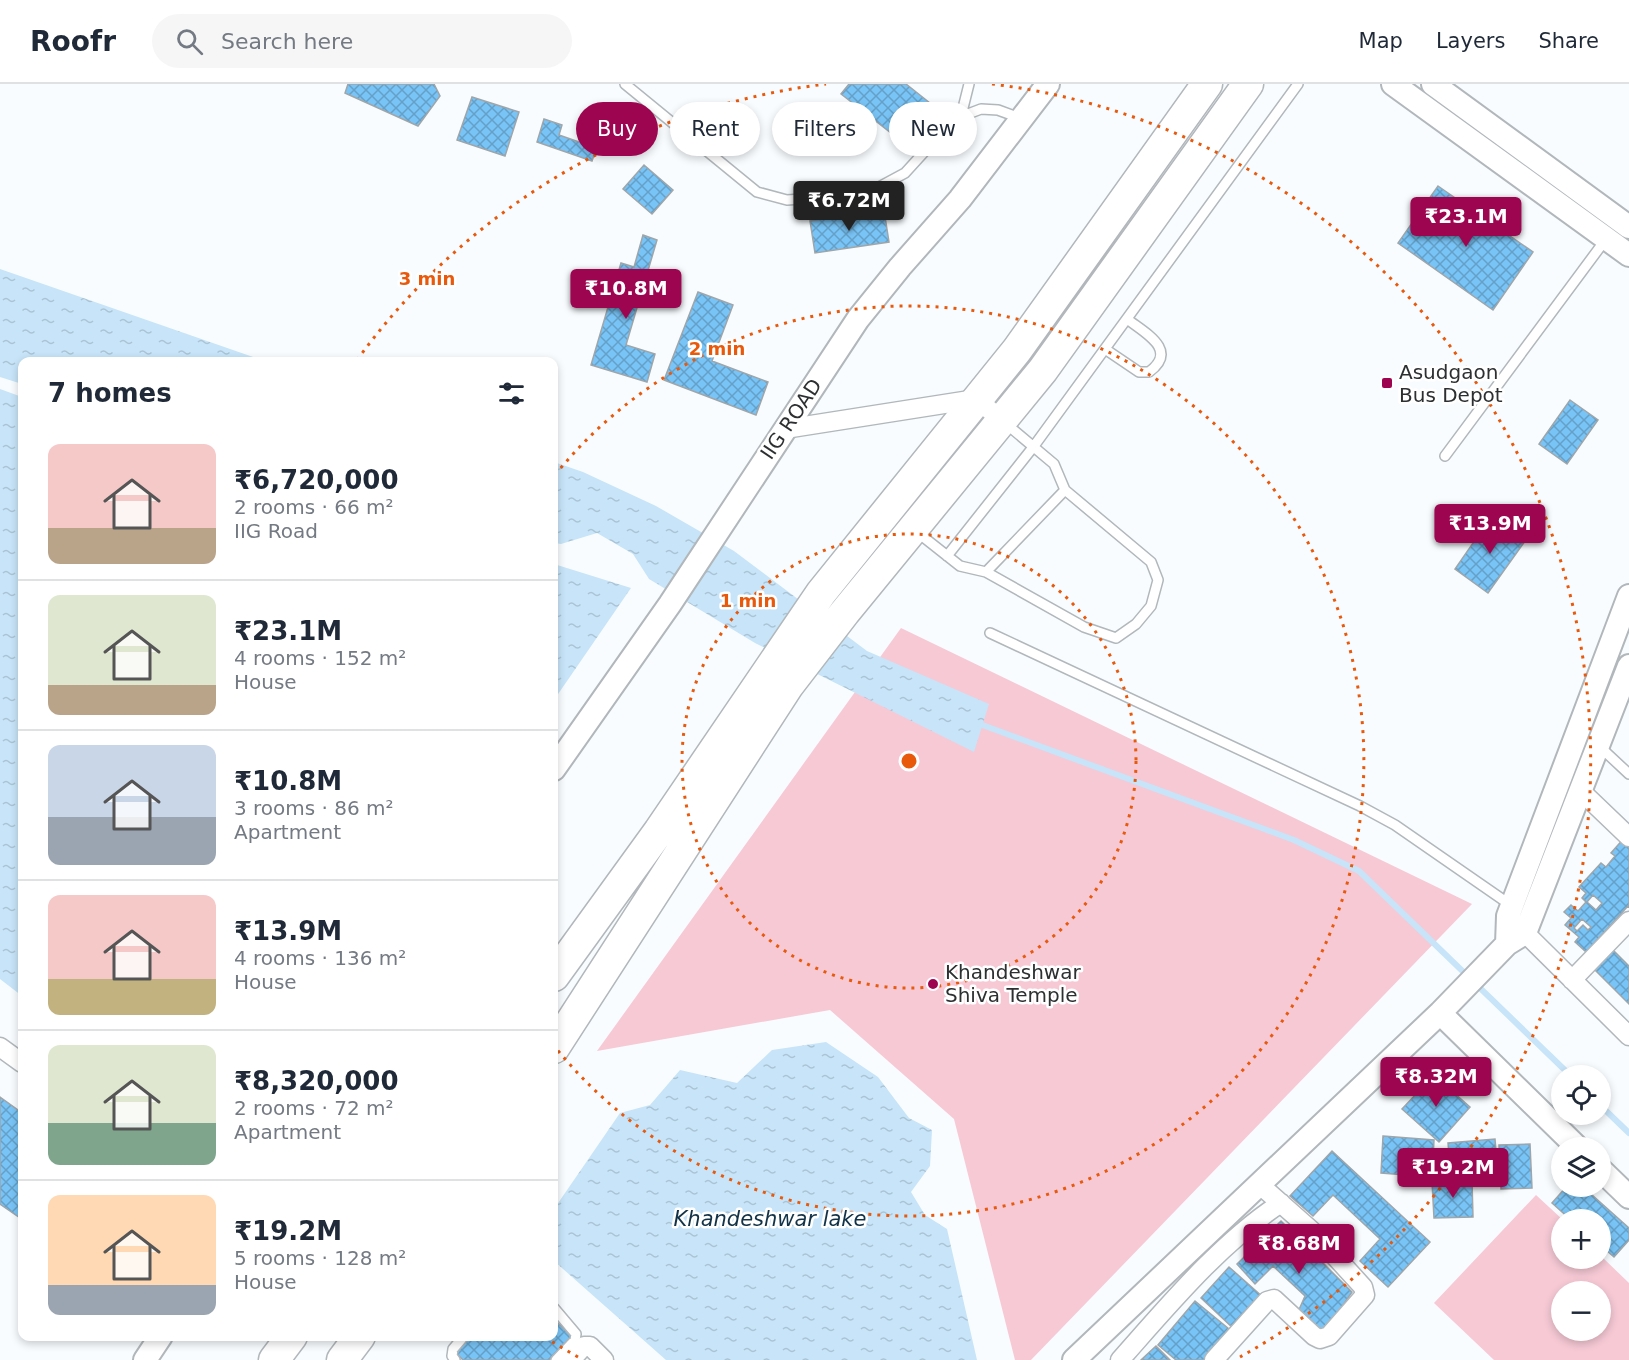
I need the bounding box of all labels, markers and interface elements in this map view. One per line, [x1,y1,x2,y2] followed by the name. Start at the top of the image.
[152,14,572,68] search box
[30,25,116,58] text: Roofr
[173,25,206,58] icon: search
[221,29,353,54] text: Search here
[1359,29,1403,53] text: Map
[1436,29,1505,53] text: Layers
[1538,29,1599,53] text: Share
[576,102,658,156] chip: Buy
[670,102,760,156] chip: Rent
[772,102,877,156] chip: Filters
[889,102,977,156] chip: New
[800,181,898,232] pin: ₹6.72M
[807,188,891,212] text: ₹6.72M
[1417,197,1515,248] pin: ₹23.1M
[1424,204,1508,228] text: ₹23.1M
[399,268,455,289] text: 3 min
[577,269,675,320] pin: ₹10.8M
[584,276,668,300] text: ₹10.8M
[689,338,745,359] text: 2 min
[1399,360,1503,407] place label: Asudgaon Bus Depot
[755,374,827,464] street label: IIG ROAD
[1380,376,1394,390] marker: Asudgaon Bus Depot
[495,377,528,410] icon: filters
[48,378,172,408] text: 7 homes
[234,465,398,495] text: ₹6,720,000
[96,468,168,540] icon: home
[234,495,394,519] text: 2 rooms · 66 m²
[1441,504,1539,555] pin: ₹13.9M
[1448,511,1532,535] text: ₹13.9M
[234,519,318,543] text: IIG Road
[720,590,776,611] text: 1 min
[234,616,342,646] text: ₹23.1M
[96,619,168,691] icon: home
[234,646,406,670] text: 4 rooms · 152 m²
[234,670,297,694] text: House
[899,751,919,771] centre of rings
[234,766,342,796] text: ₹10.8M
[96,769,168,841] icon: home
[234,796,394,820] text: 3 rooms · 86 m²
[234,820,341,844] text: Apartment
[234,916,342,946] text: ₹13.9M
[96,919,168,991] icon: home
[234,946,406,970] text: 4 rooms · 136 m²
[945,960,1081,1007] place label: Khandeshwar Shiva Temple
[234,970,297,994] text: House
[926,977,940,991] marker: Khandeshwar Shiva Temple
[1387,1057,1485,1108] pin: ₹8.32M
[1394,1064,1478,1088] text: ₹8.32M
[1551,1065,1611,1341] map controls
[1551,1065,1611,1125] button: locate
[234,1066,398,1096] text: ₹8,320,000
[96,1069,168,1141] icon: home
[234,1096,394,1120] text: 2 rooms · 72 m²
[234,1120,341,1144] text: Apartment
[1551,1137,1611,1197] button: layers
[1404,1148,1502,1199] pin: ₹19.2M
[1411,1155,1495,1179] text: ₹19.2M
[674,1207,866,1231] water label: Khandeshwar lake
[1551,1209,1611,1269] button: +
[234,1216,342,1246] text: ₹19.2M
[96,1219,168,1291] icon: home
[1250,1224,1348,1275] pin: ₹8.68M
[1257,1231,1341,1255] text: ₹8.68M
[234,1246,406,1270] text: 5 rooms · 128 m²
[234,1270,297,1294] text: House
[1551,1281,1611,1341] button: −

